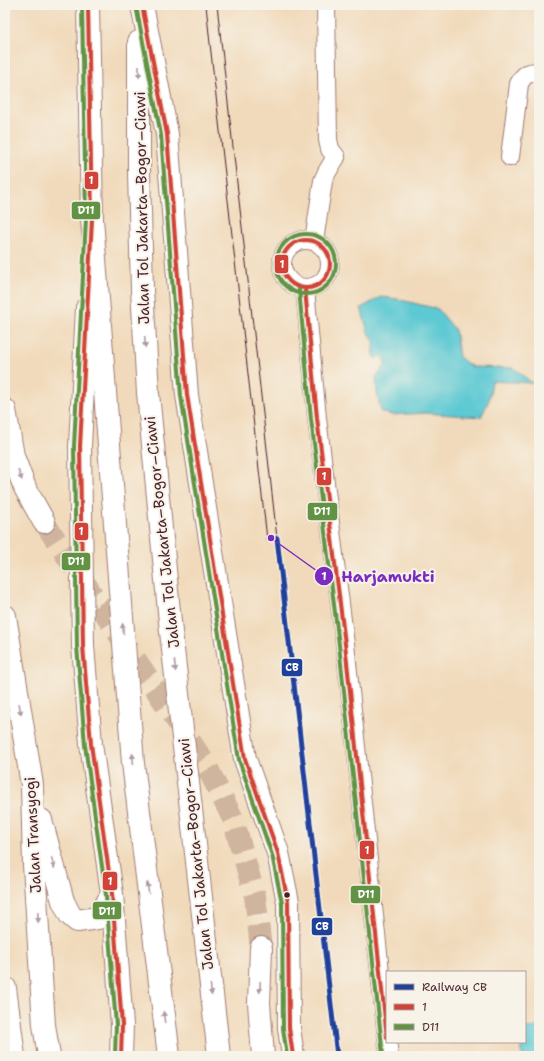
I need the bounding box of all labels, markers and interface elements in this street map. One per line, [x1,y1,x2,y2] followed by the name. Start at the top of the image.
[136,66,142,79] one-way arrow
[130,91,154,325] street label: Jalan Tol Jakarta–Bogor–Ciawi
[84,171,99,190] line badge: 1
[88,173,94,188] text: 1
[71,201,101,220] line badge: D11
[77,203,95,218] text: D11
[274,254,289,274] line badge: 1
[279,257,285,272] text: 1
[142,336,148,349] one-way arrow
[140,415,184,649] street label: Jalan Tol Jakarta–Bogor–Ciawi
[316,467,332,486] line badge: 1
[321,469,327,484] text: 1
[18,470,24,482] one-way arrow
[307,502,338,521] line badge: D11
[313,504,331,519] text: D11
[74,522,89,541] line badge: 1
[78,524,84,539] text: 1
[61,552,91,571] line badge: D11
[67,554,85,569] text: D11
[314,562,443,590] callout: Harjamukti
[341,566,435,587] text: Harjamukti
[321,568,327,584] text: 1
[120,623,127,636] one-way arrow
[281,658,303,677] line badge: CB
[172,660,178,672] one-way arrow
[285,660,299,675] text: CB
[17,703,23,715] one-way arrow
[174,737,218,971] street label: Jalan Tol Jakarta–Bogor–Ciawi
[130,753,137,765] one-way arrow
[20,776,46,894] street label: Jalan Transyogi
[359,840,375,860] line badge: 1
[364,843,370,858] text: 1
[50,857,56,869] one-way arrow
[102,871,118,891] line badge: 1
[107,874,113,889] text: 1
[145,882,152,894] one-way arrow
[350,885,381,904] line badge: D11
[357,887,375,902] text: D11
[282,890,292,900] unlabelled marker
[92,901,122,920] line badge: D11
[98,904,116,919] text: D11
[34,911,41,923] one-way arrow
[311,917,333,936] line badge: CB
[315,919,329,934] text: CB
[386,971,526,1043] legend
[422,979,487,995] text: Railway CB
[256,981,263,993] one-way arrow
[208,984,214,996] one-way arrow
[422,999,427,1015] text: 1
[161,1011,167,1023] one-way arrow
[422,1019,439,1035] text: D11

